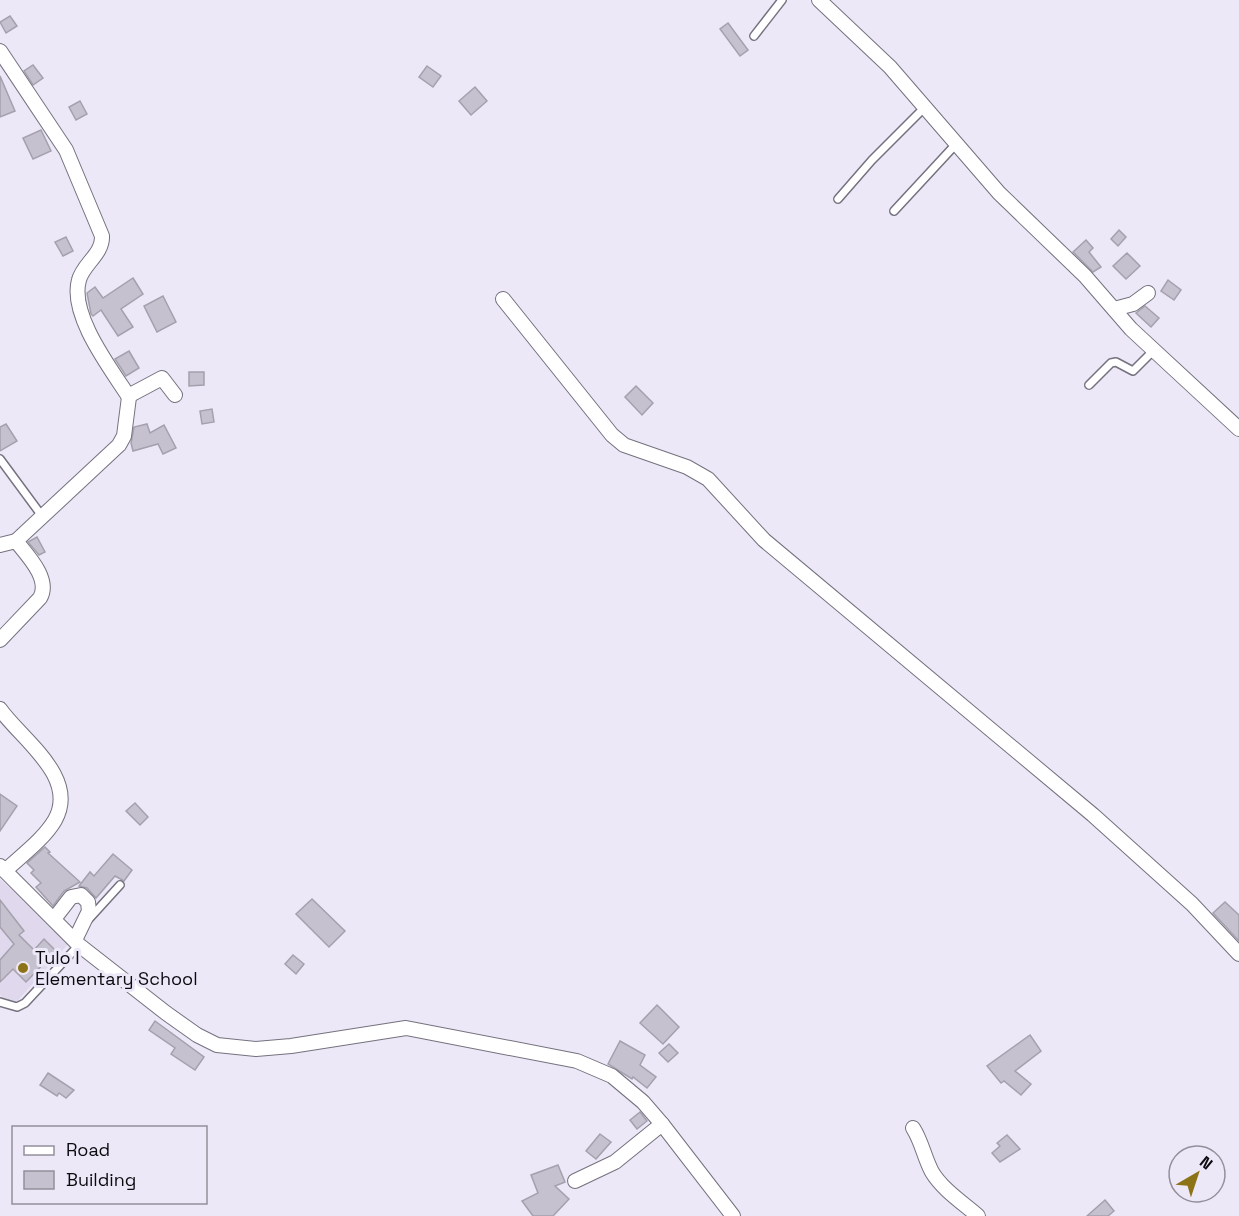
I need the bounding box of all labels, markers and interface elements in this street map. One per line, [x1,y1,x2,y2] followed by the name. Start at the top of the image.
[35,946,198,990] place label: Tulo I Elementary School
[16,961,30,975] marker: Tulo I Elementary School
[12,1126,207,1204] legend
[66,1138,110,1161] text: Road
[1167,1144,1227,1204] north arrow
[1195,1151,1217,1174] text: N
[66,1168,136,1191] text: Building

